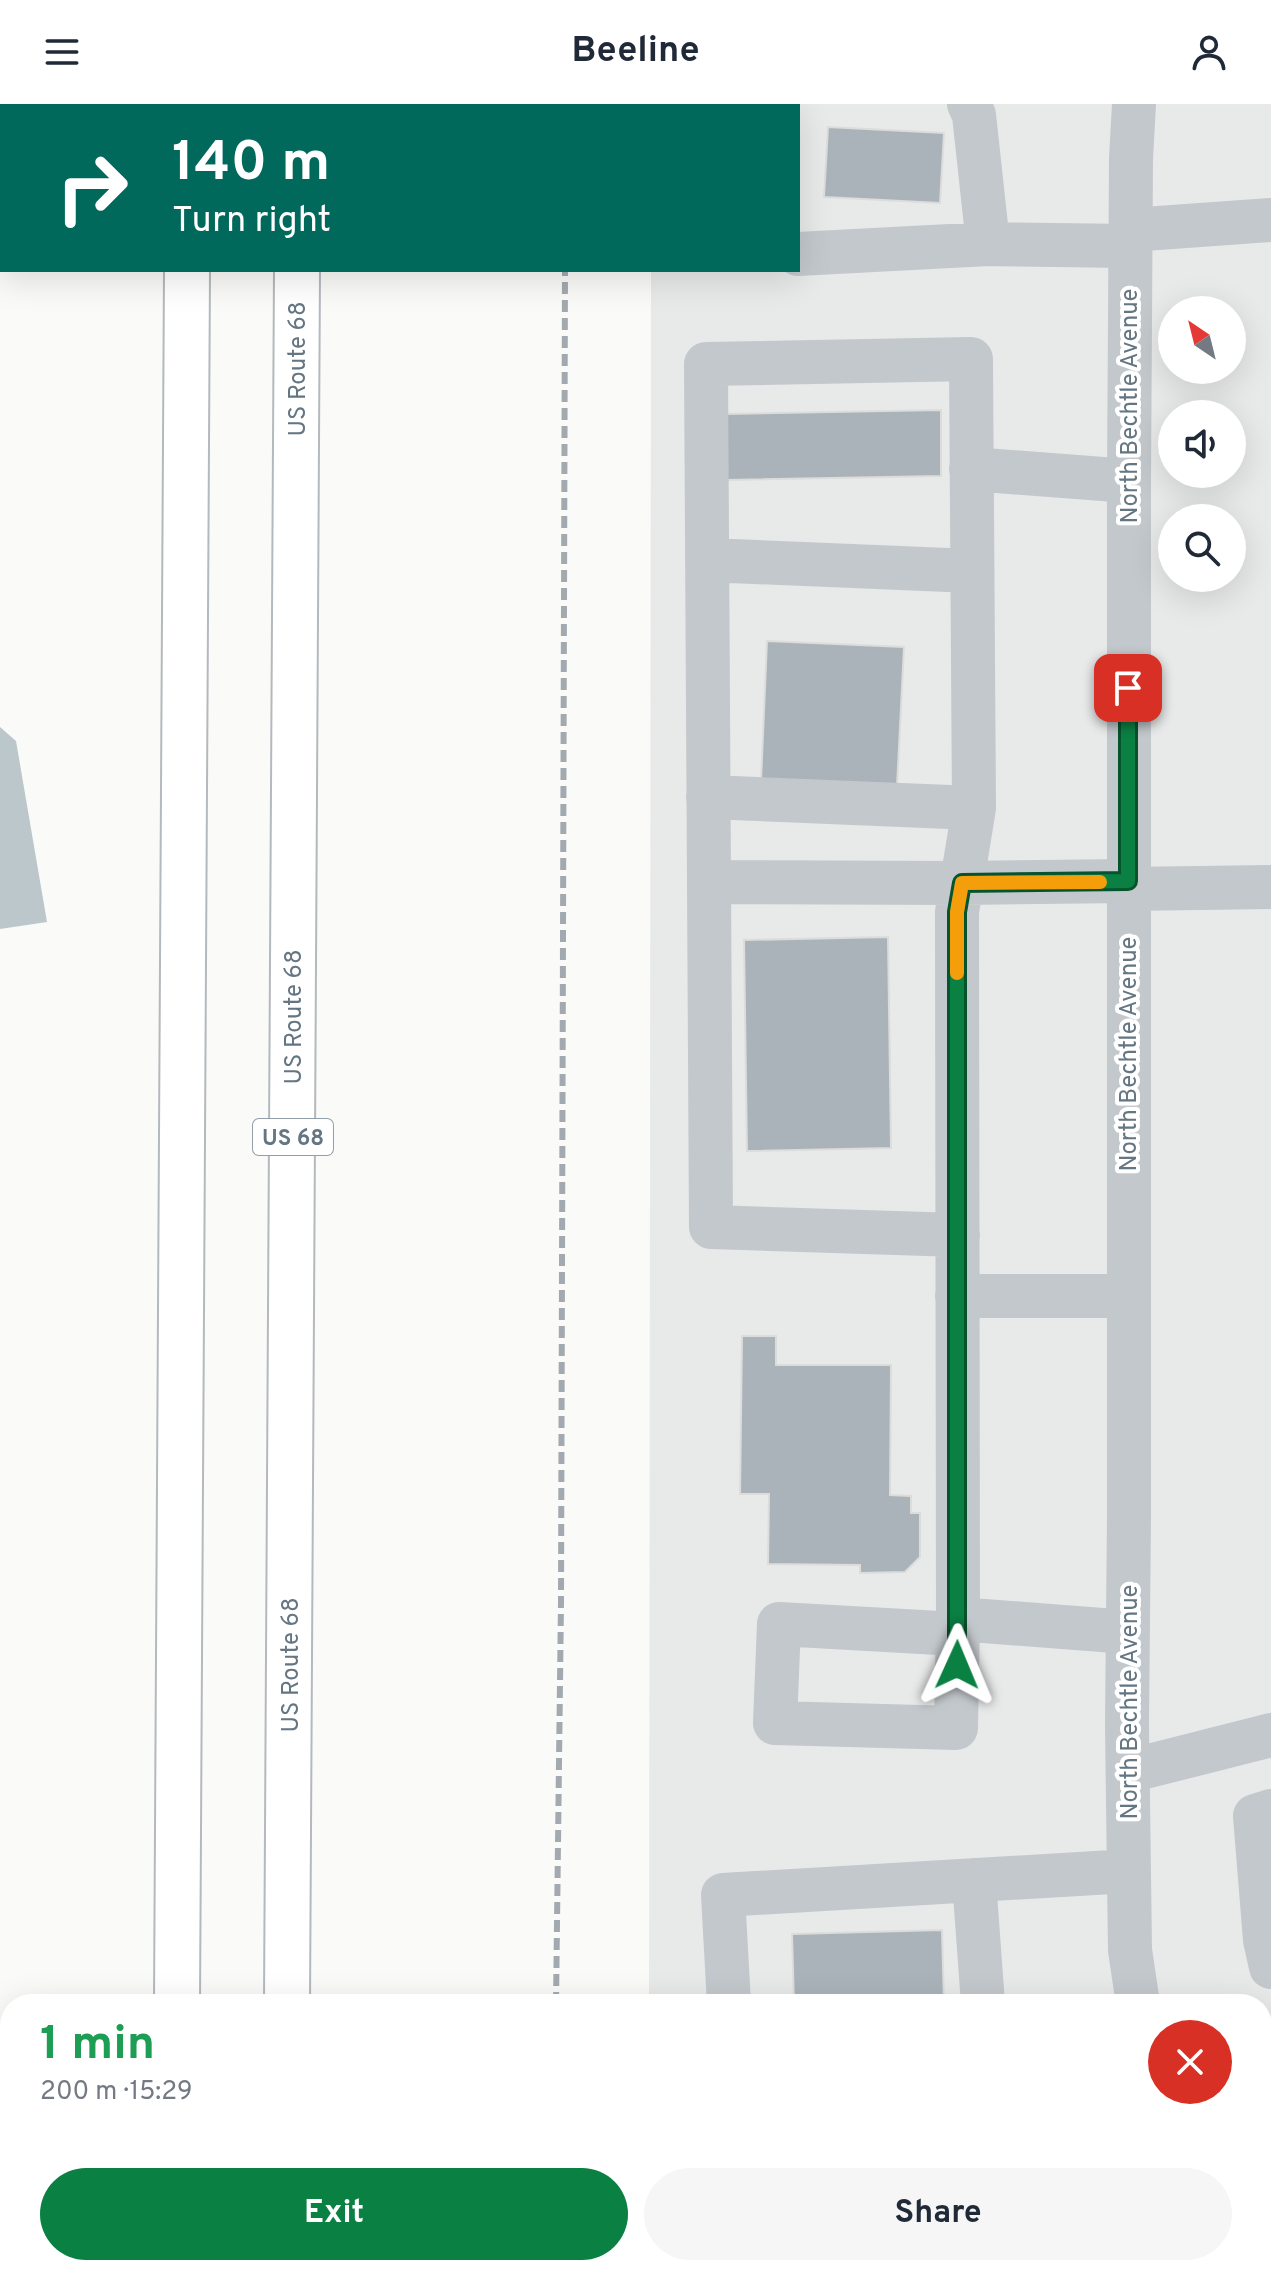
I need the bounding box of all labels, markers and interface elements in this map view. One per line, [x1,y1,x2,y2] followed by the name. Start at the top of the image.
[571,29,700,75] text: Beeline
[40,30,84,74] icon: menu
[1187,30,1231,74] icon: person
[172,130,330,200] text: 140 m
[40,136,144,240] icon: right
[172,199,331,245] text: Turn right
[1116,289,1146,523] street label: North Bechtle Avenue
[1158,296,1246,384] north arrow
[1158,296,1246,592] map controls
[284,301,314,437] street label: US Route 68
[1158,400,1246,488] button: sound
[1158,504,1246,592] button: search
[1094,654,1162,722] pin
[1106,666,1150,710] icon: arrive
[1115,937,1145,1171] street label: North Bechtle Avenue
[280,949,310,1085] street label: US Route 68
[253,1119,333,1155] road number: US 68
[1116,1585,1146,1819] street label: North Bechtle Avenue
[277,1597,307,1733] street label: US Route 68
[915,1623,999,1707] position arrow
[40,2016,155,2076] text: 1 min
[1148,2020,1232,2104] button: close
[40,2076,193,2109] text: 200 m · 15:29
[40,2168,628,2260] button: Exit
[644,2168,1232,2260] button: Share

